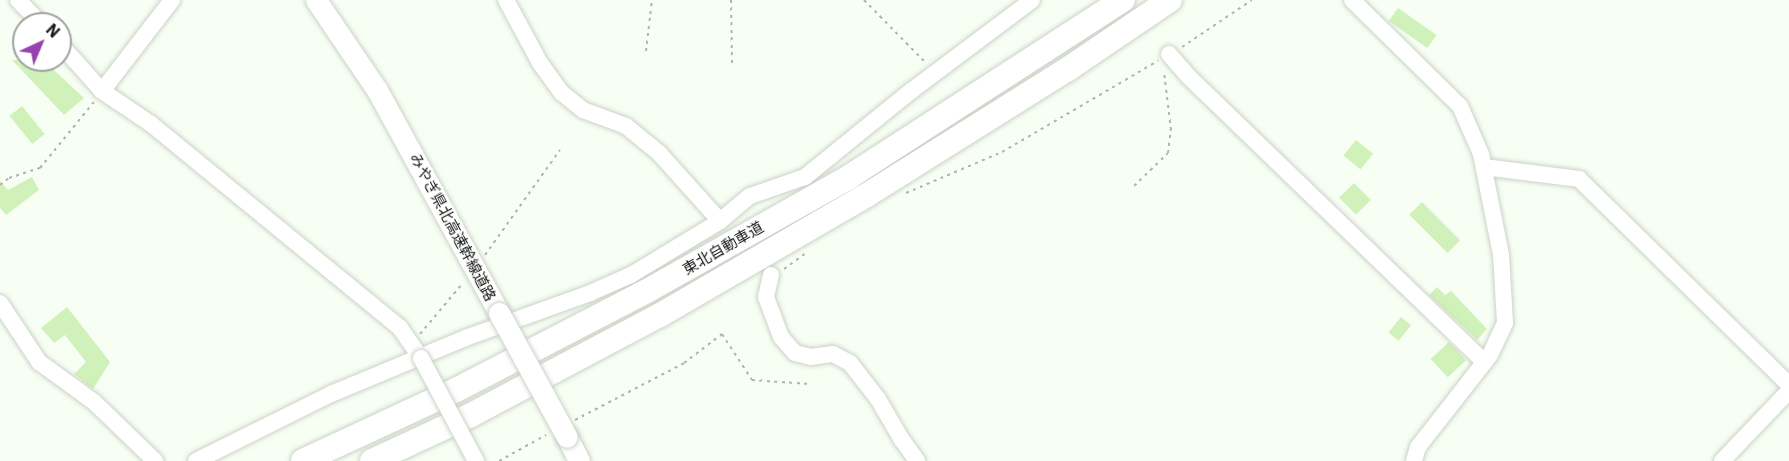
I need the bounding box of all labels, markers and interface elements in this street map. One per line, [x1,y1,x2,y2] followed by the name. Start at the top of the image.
[12,12,72,72] north arrow
[42,19,64,42] text: N
[406,150,500,304] street label: みやぎ県北高速幹線道路
[680,218,766,278] street label: 東北自動車道

